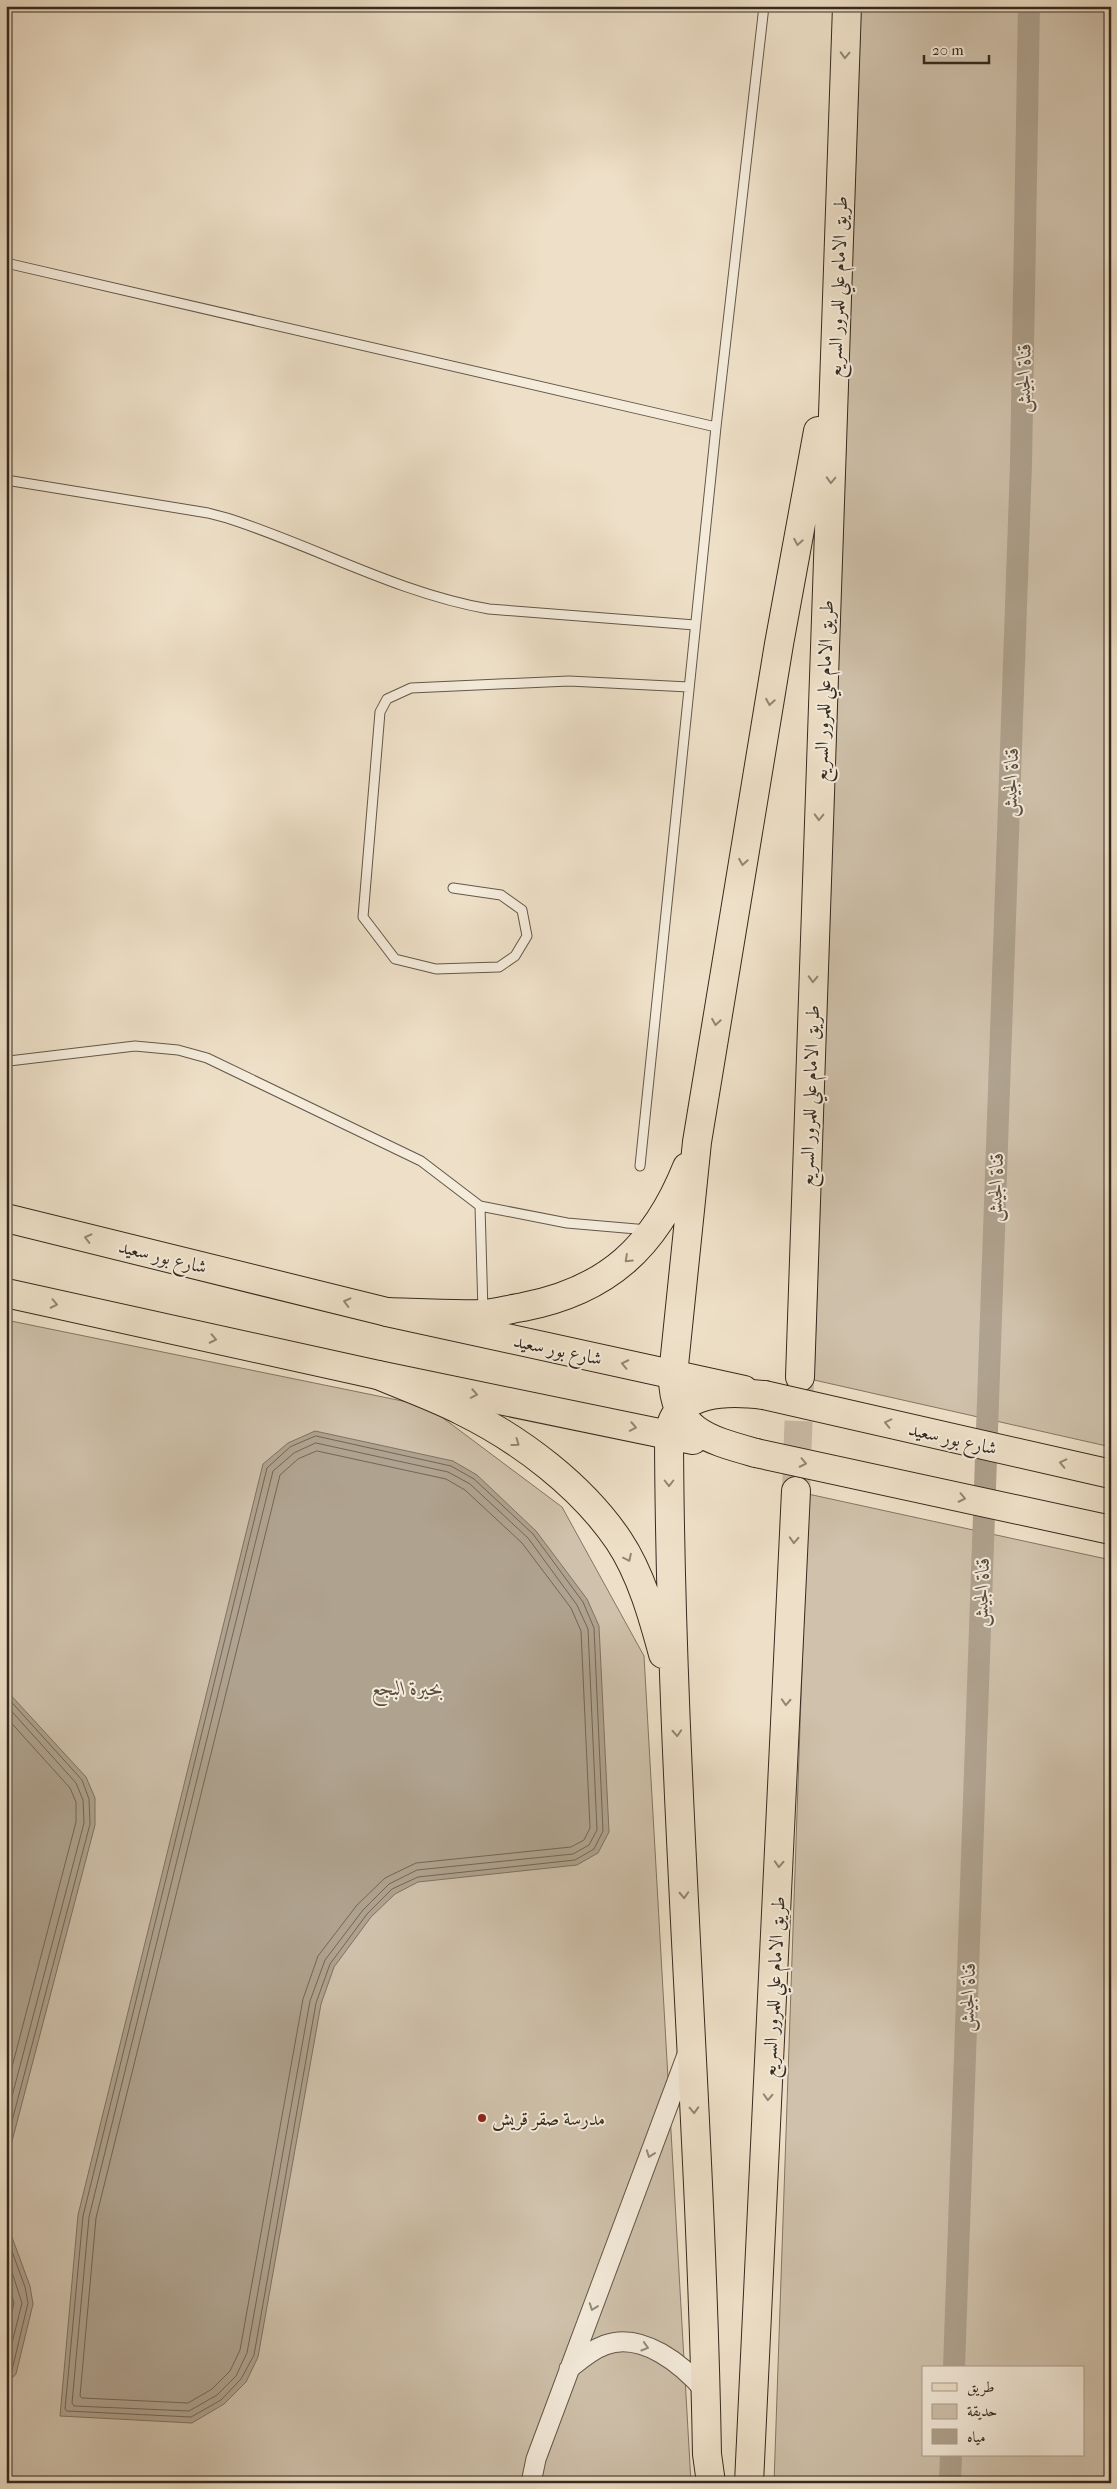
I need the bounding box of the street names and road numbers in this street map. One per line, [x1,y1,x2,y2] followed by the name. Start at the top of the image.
[824,196,859,379] street label: طريق الامام علي للمرور السريع
[810,600,845,783] street label: طريق الامام علي للمرور السريع
[796,1005,831,1188] street label: طريق الامام علي للمرور السريع
[115,1235,209,1282] street label: شارع بور سعيد
[511,1330,604,1374] street label: شارع بور سعيد
[905,1418,999,1464] street label: شارع بور سعيد
[758,1896,797,2079] street label: طريق الامام علي للمرور السريع

